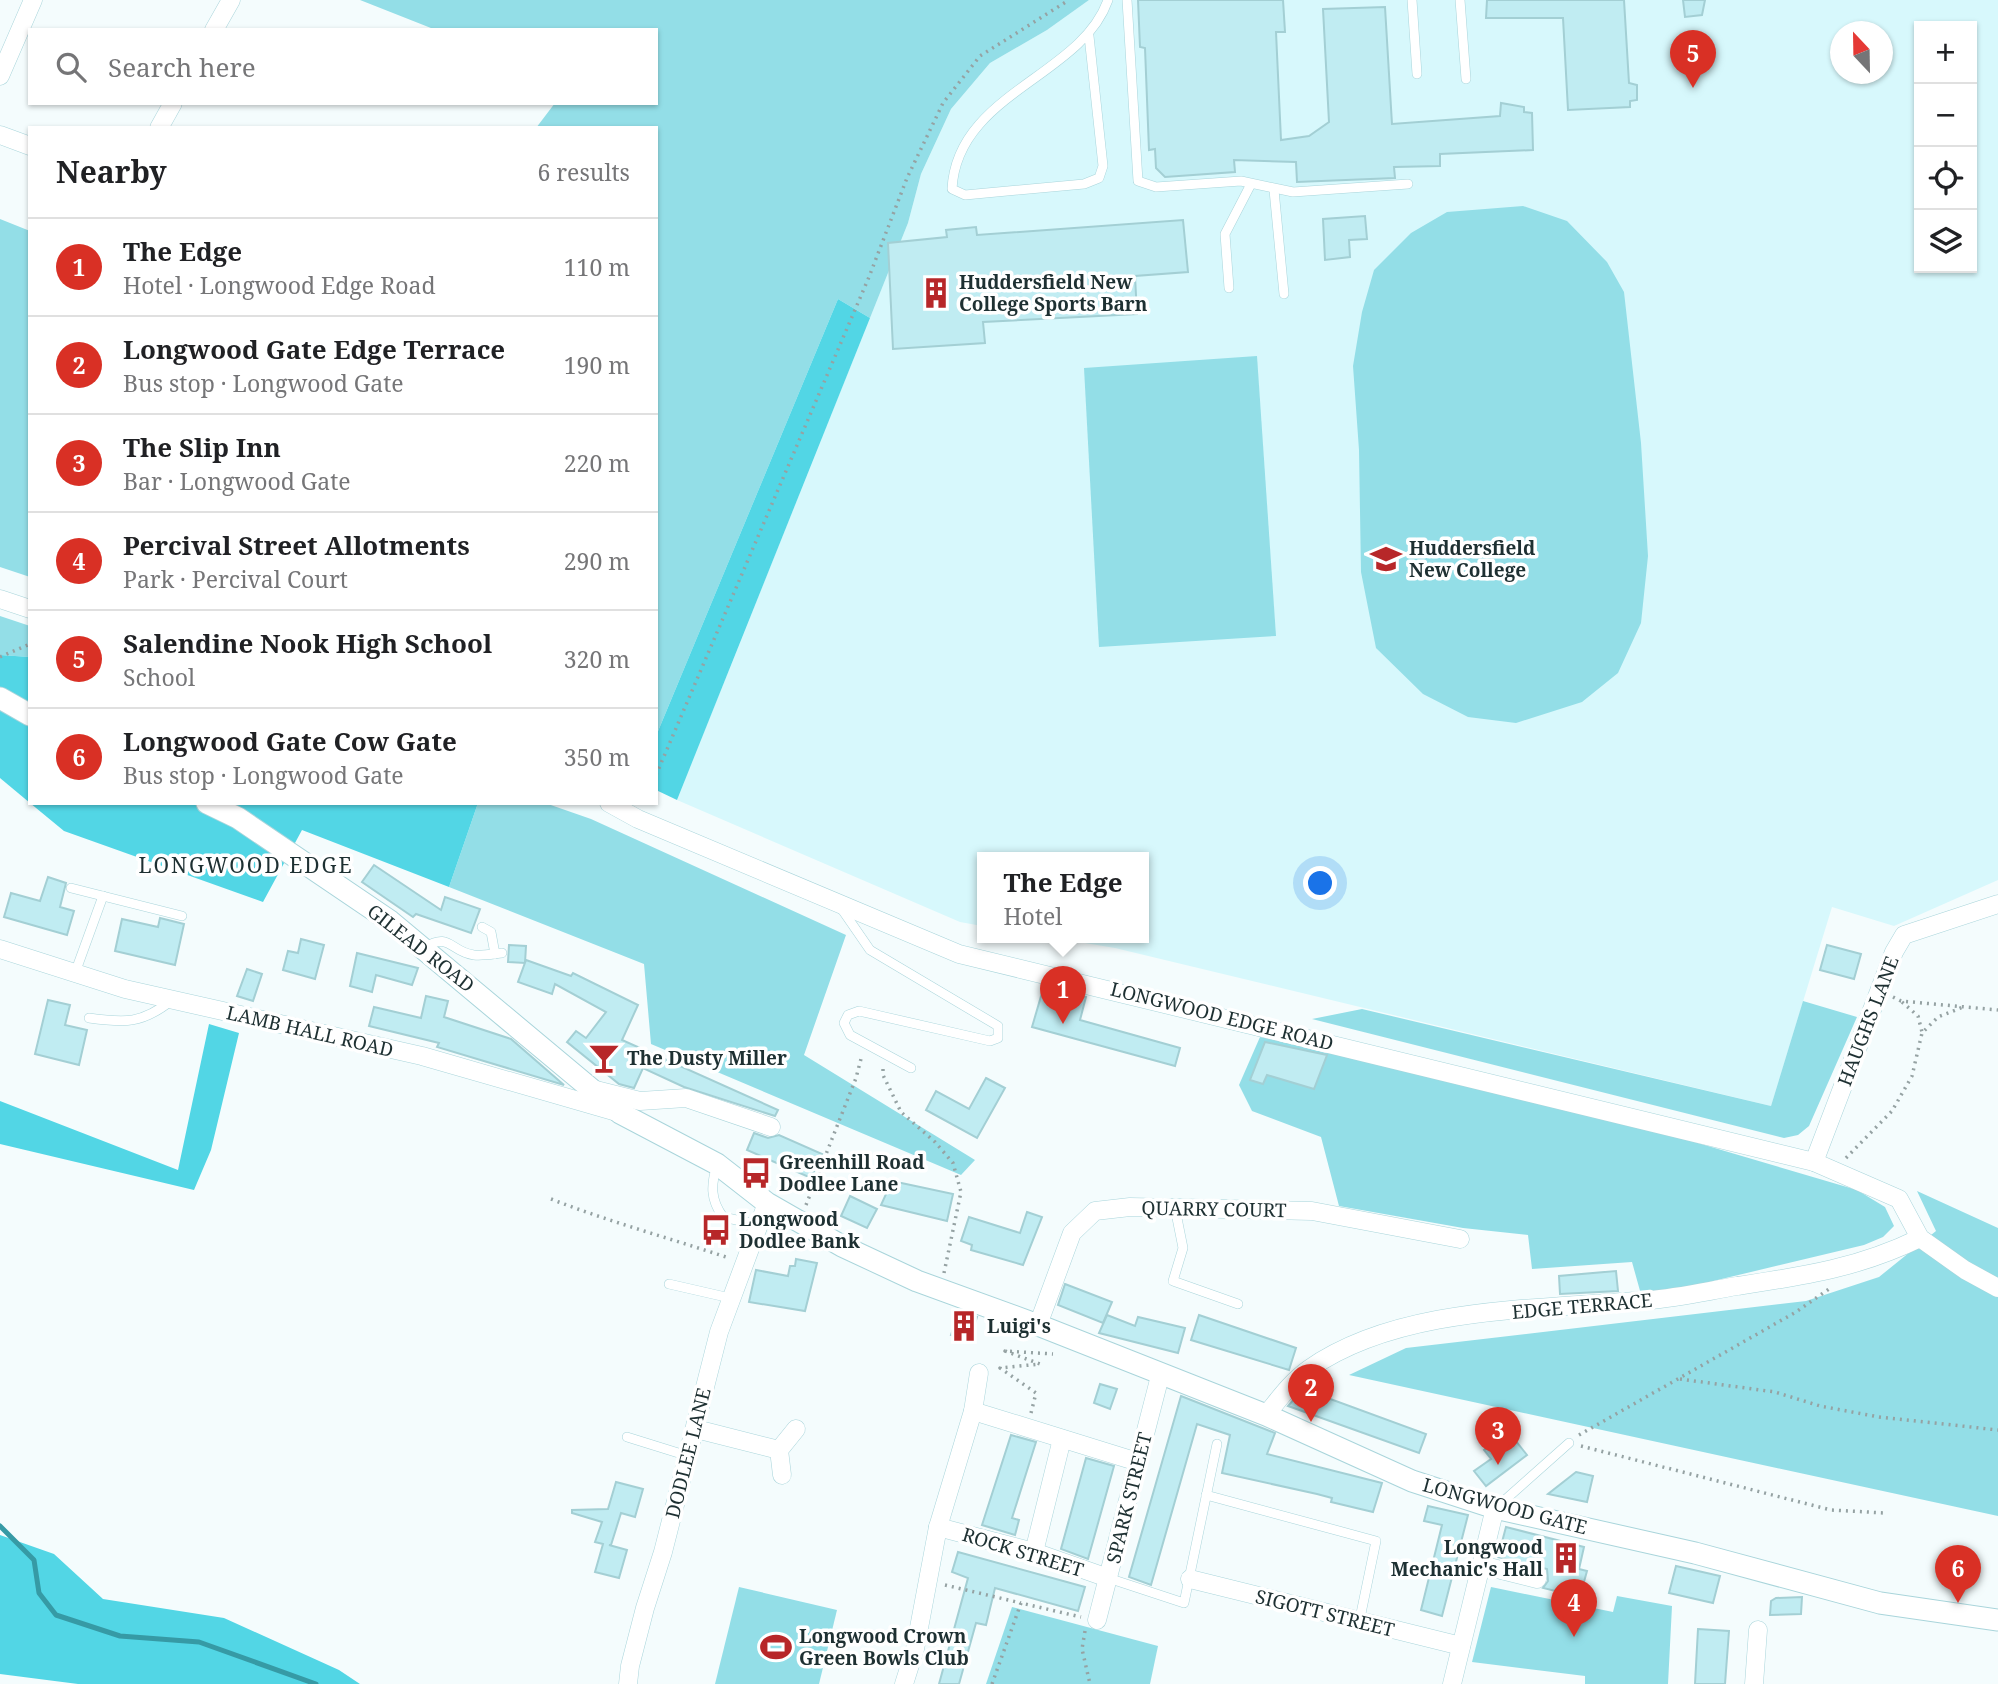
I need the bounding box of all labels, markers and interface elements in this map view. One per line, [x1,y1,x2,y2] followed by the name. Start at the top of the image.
[1830,21,1893,84] north arrow
[1914,21,1977,273] map controls
[1914,21,1977,84] button: +
[28,28,658,105] search box
[1670,30,1716,88] pin: 5
[52,48,90,86] icon: search
[108,49,256,85] text: Search here
[1914,84,1977,147] button: −
[1914,147,1977,210] button: locate
[56,151,167,192] text: Nearby
[537,156,630,188] text: 6 results
[1914,210,1977,273] button: layers
[123,233,242,269] text: The Edge
[73,251,86,283] text: 1
[564,251,630,283] text: 110 m
[123,269,436,301] text: Hotel · Longwood Edge Road
[959,269,1148,317] place label: Huddersfield New College Sports Barn
[919,276,953,310] building icon: Huddersfield New College Sports Barn
[123,331,505,367] text: Longwood Gate Edge Terrace
[73,349,86,381] text: 2
[564,349,630,381] text: 190 m
[123,367,404,399] text: Bus stop · Longwood Gate
[123,429,281,465] text: The Slip Inn
[73,447,86,479] text: 3
[564,447,630,479] text: 220 m
[123,465,351,497] text: Bar · Longwood Gate
[123,527,470,563] text: Percival Street Allotments
[1409,535,1536,583] place label: Huddersfield New College
[1369,542,1403,576] school or university icon: Huddersfield New College
[73,545,86,577] text: 4
[564,545,630,577] text: 290 m
[123,563,348,595] text: Park · Percival Court
[123,625,492,661] text: Salendine Nook High School
[73,643,86,675] text: 5
[564,643,630,675] text: 320 m
[123,661,195,693] text: School
[123,723,457,759] text: Longwood Gate Cow Gate
[73,741,86,773] text: 6
[564,741,630,773] text: 350 m
[123,759,404,791] text: Bus stop · Longwood Gate
[138,851,354,879] district label: LONGWOOD EDGE
[977,852,1149,943] popup
[1003,864,1123,900] text: The Edge
[1303,866,1337,900] your location
[362,898,480,998] street label: GILEAD ROAD
[1003,900,1062,932] text: Hotel
[1831,952,1905,1090] street label: HAUGHS LANE
[1040,966,1086,1024] pin: 1
[1108,976,1336,1056] street label: LONGWOOD EDGE ROAD
[224,999,396,1063] street label: LAMB HALL ROAD
[587,1041,621,1075] bar icon: The Dusty Miller
[627,1045,787,1071] place label: The Dusty Miller
[779,1149,925,1197] place label: Greenhill Road Dodlee Lane
[739,1156,773,1190] bus stop icon: Greenhill Road Dodlee Lane
[1141,1195,1287,1223] street label: QUARRY COURT
[739,1206,861,1254] place label: Longwood Dodlee Bank
[699,1213,733,1247] bus stop icon: Longwood Dodlee Bank
[1511,1287,1653,1325] street label: EDGE TERRACE
[947,1309,981,1343] building icon: Luigi's
[987,1313,1051,1339] place label: Luigi's
[1288,1364,1334,1422] pin: 2
[659,1385,717,1521] street label: DODLEE LANE
[1475,1407,1521,1465] pin: 3
[1100,1429,1158,1566] street label: SPARK STREET
[1420,1472,1590,1541] street label: LONGWOOD GATE
[959,1521,1087,1583] street label: ROCK STREET
[1391,1534,1544,1582] place label: Longwood Mechanic's Hall
[1549,1541,1583,1575] building icon: Longwood Mechanic's Hall
[1935,1545,1981,1603] pin: 6
[1551,1579,1597,1637] pin: 4
[1253,1583,1397,1643] street label: SIGOTT STREET
[799,1623,969,1671] place label: Longwood Crown Green Bowls Club
[759,1630,793,1664] sports icon: Longwood Crown Green Bowls Club

